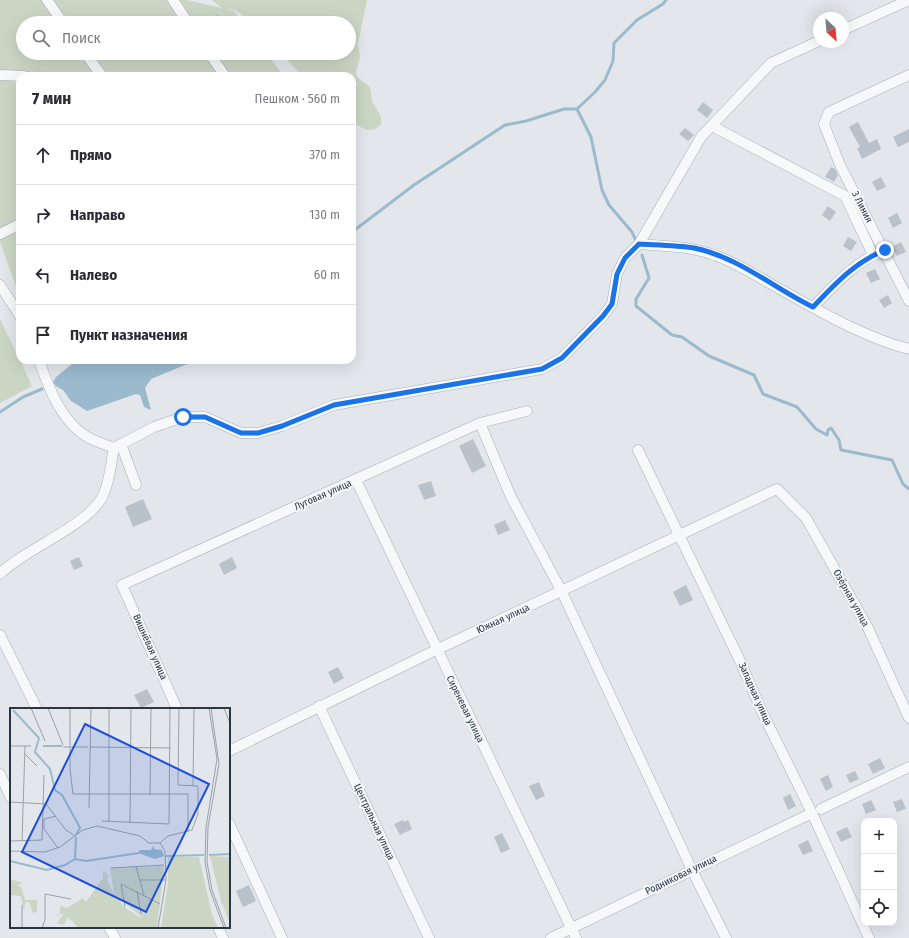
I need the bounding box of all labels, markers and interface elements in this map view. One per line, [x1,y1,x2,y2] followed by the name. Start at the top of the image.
[813,12,849,48] north arrow
[16,16,356,60] search box
[30,27,52,49] icon: search
[62,29,100,47] text: Поиск
[32,88,71,109] text: 7 мин
[255,91,340,106] text: Пешком · 560 m
[32,144,54,166] icon: ahead
[70,146,112,164] text: Прямо
[309,147,340,162] text: 370 m
[849,189,875,225] street label: 3 Линия
[32,204,54,226] icon: right
[70,206,125,224] text: Направо
[309,207,340,222] text: 130 m
[876,241,894,259] route end
[32,264,54,286] icon: left
[70,266,117,284] text: Налево
[314,267,340,282] text: 60 m
[32,324,54,346] icon: arrive
[70,326,188,344] text: Пункт назначения
[174,408,192,426] route start
[293,477,354,513] street label: Луговая улица
[830,567,872,629] street label: Озёрная улица
[475,601,531,636] street label: Южная улица
[130,612,170,682] street label: Вишнёвая улица
[736,661,774,727] street label: Западная улица
[444,674,486,745] street label: Сиреневая улица
[10,708,230,928] inset map
[351,782,397,862] street label: Центральная улица
[861,818,897,926] map controls
[861,818,897,854] button: +
[643,852,719,897] street label: Родниковая улица
[861,854,897,890] button: −
[861,890,897,926] button: locate

